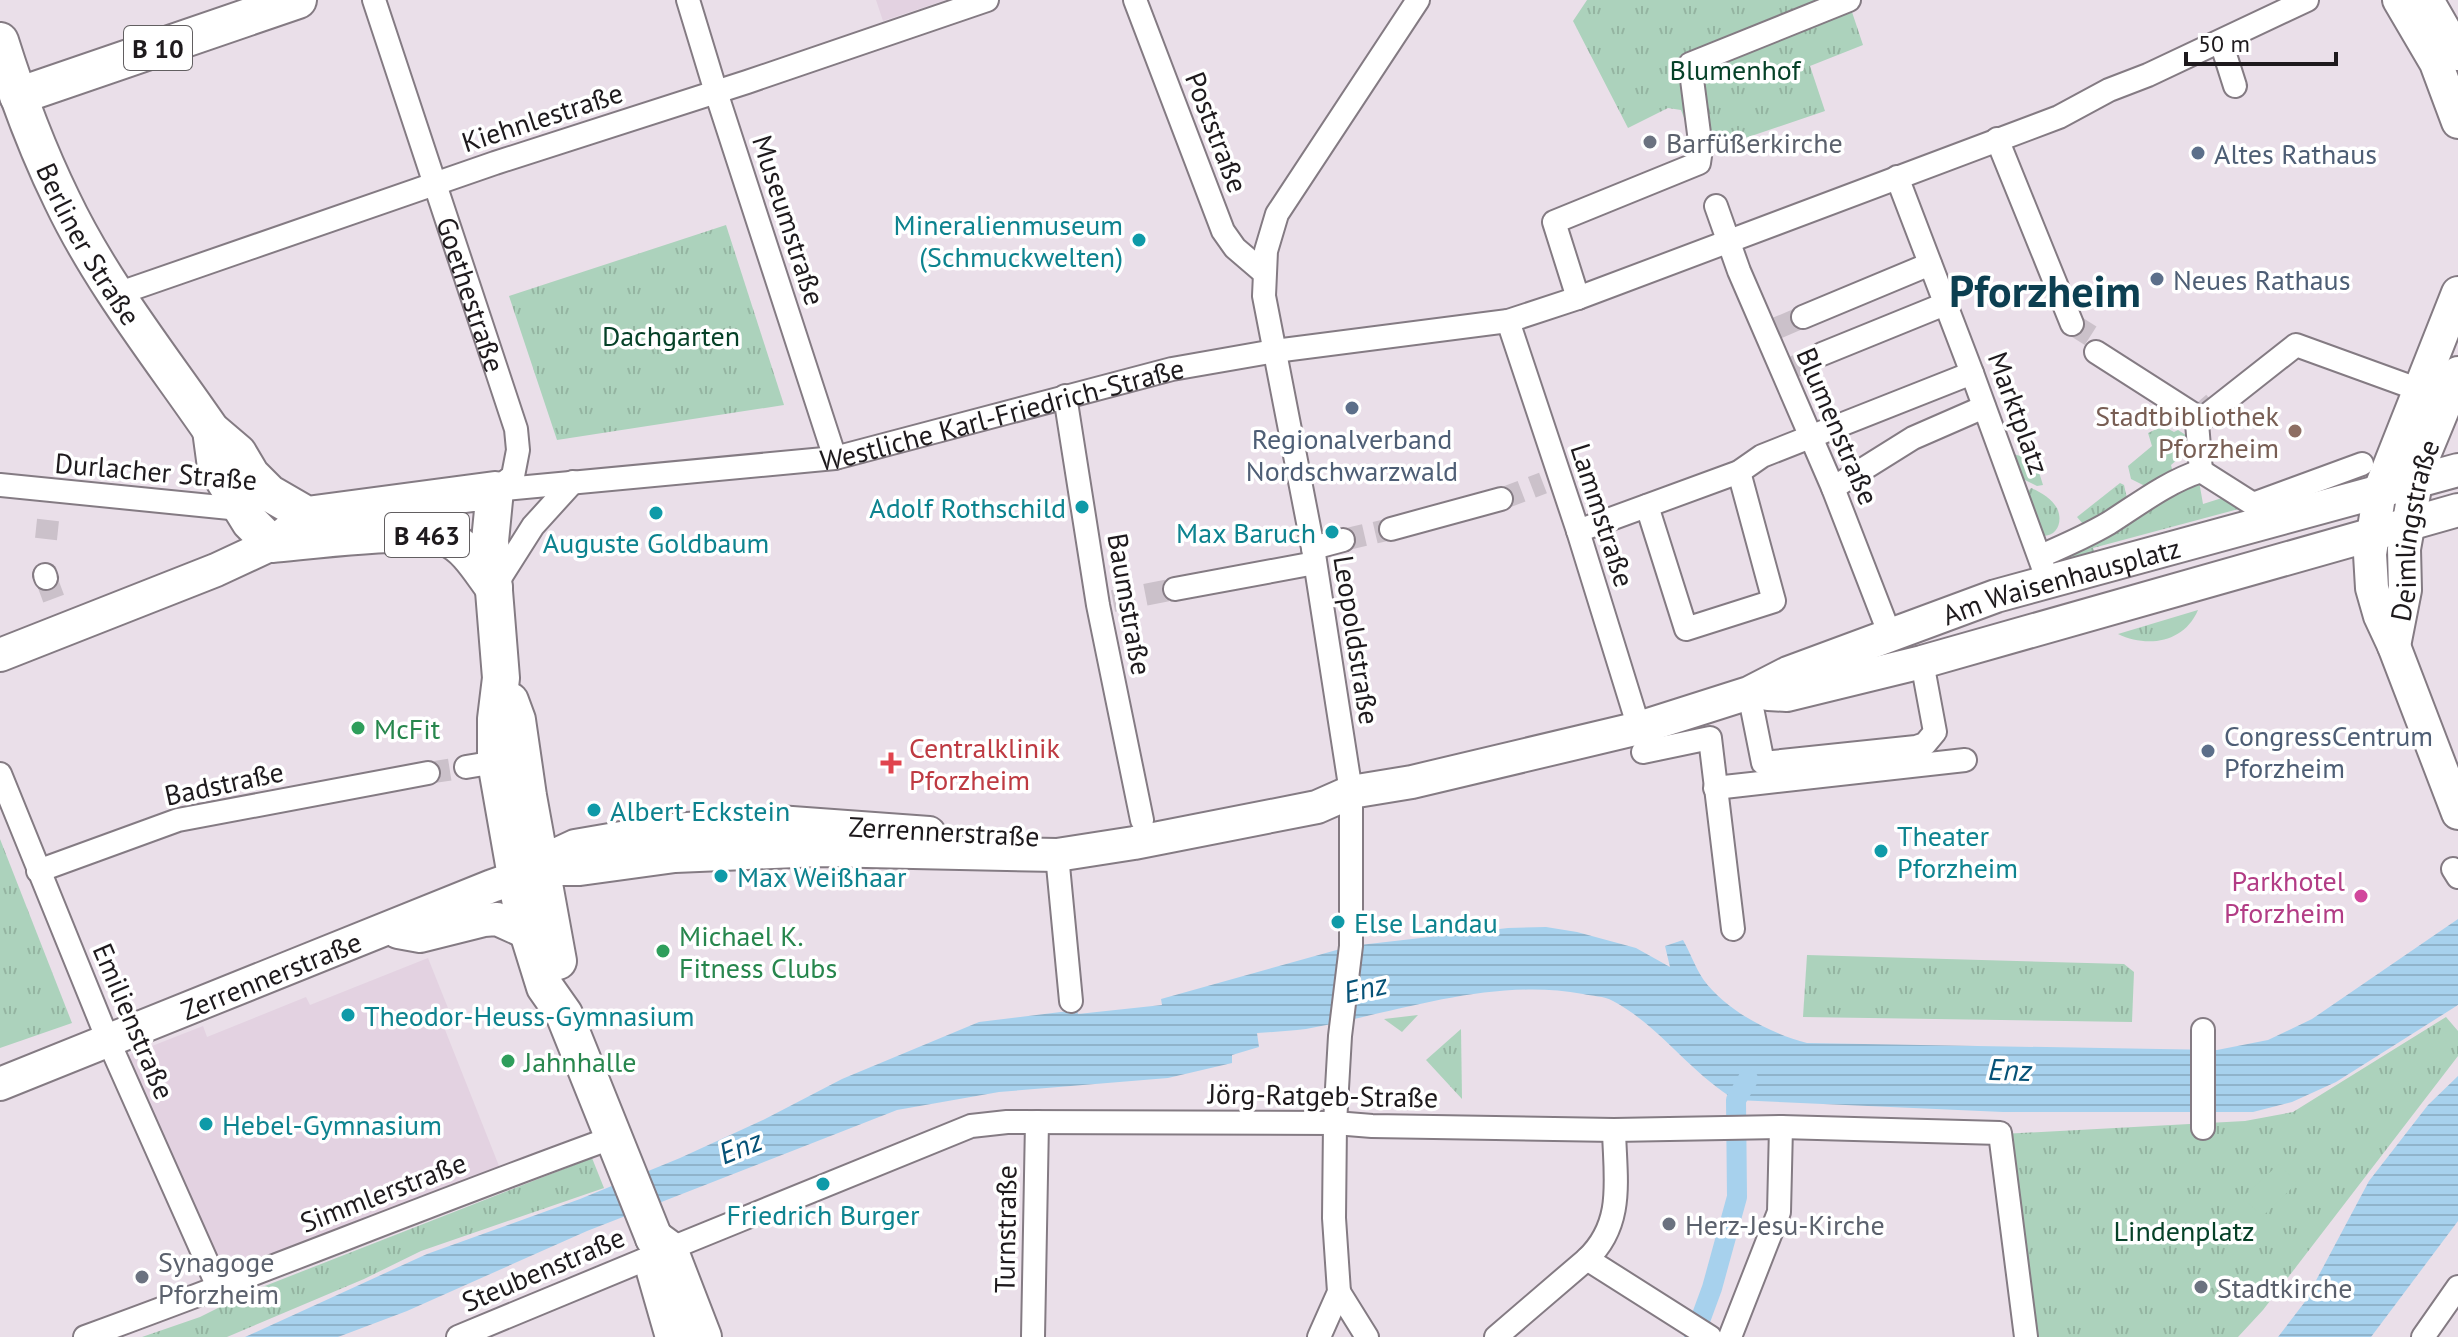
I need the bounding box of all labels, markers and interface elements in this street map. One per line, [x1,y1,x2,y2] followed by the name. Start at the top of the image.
[2186,16,2336,66] scale bar
[124,26,192,70] road number: B 10
[2198,28,2250,59] text: 50 m
[1670,51,1801,88] park label: Blumenhof
[1177,66,1257,198] street label: Poststraße
[457,74,627,160] street label: Kiehnlestraße
[1666,124,1843,161] place label: Barfüßerkirche
[744,130,834,310] street label: Museumstraße
[1641,133,1659,151] marker: Barfüßerkirche
[2214,135,2377,172] place label: Altes Rathaus
[2189,144,2207,162] marker: Altes Rathaus
[29,157,150,332] street label: Berliner Straße
[894,206,1123,275] place label: Mineralienmuseum (Schmuckwelten)
[429,212,514,377] street label: Goethestraße
[1130,231,1148,249] marker: Mineralienmuseum (Schmuckwelten)
[2173,261,2351,298] place label: Neues Rathaus
[1949,262,2141,319] district label: Pforzheim
[2148,270,2166,288] marker: Neues Rathaus
[602,317,740,354] park label: Dachgarten
[1788,342,1888,510] street label: Blumenstraße
[1980,347,2058,479] street label: Marktplatz
[818,349,1187,478] street label: Westliche Karl-Friedrich-Straße
[2095,397,2280,466] place label: Stadtbibliothek Pforzheim
[1343,399,1361,417] marker: Regionalverband Nordschwarzwald
[1246,420,1458,489] place label: Regionalverband Nordschwarzwald
[2286,422,2304,440] marker: Stadtbibliothek Pforzheim
[2381,433,2447,624] street label: Deimlingstraße
[1562,439,1644,591] street label: Lammstraße
[53,444,259,498] street label: Durlacher Straße
[869,489,1066,526] place label: Adolf Rothschild
[1073,498,1091,516] marker: Adolf Rothschild
[647,504,665,522] marker: Auguste Goldbaum
[385,513,469,557] road number: B 463
[1176,514,1316,551] place label: Max Baruch
[1323,523,1341,541] marker: Max Baruch
[543,524,769,561] place label: Auguste Goldbaum
[1937,528,2184,633] street label: Am Waisenhausplatz
[1099,530,1161,678] street label: Baumstraße
[1325,553,1389,727] street label: Leopoldstraße
[374,710,441,747] place label: McFit
[2224,717,2433,786] place label: CongressCentrum Pforzheim
[349,719,367,737] marker: McFit
[909,729,1061,798] place label: Centralklinik Pforzheim
[2199,742,2217,760] marker: CongressCentrum Pforzheim
[161,752,287,814] street label: Badstraße
[880,752,902,774] marker: Centralklinik Pforzheim
[610,792,790,829] place label: Albert Eckstein
[585,801,603,819] marker: Albert Eckstein
[848,808,1040,854] street label: Zerrennerstraße
[1897,817,2018,886] place label: Theater Pforzheim
[1872,842,1890,860] marker: Theater Pforzheim
[737,858,907,895] place label: Max Weißhaar
[2224,862,2345,931] place label: Parkhotel Pforzheim
[712,867,730,885] marker: Max Weißhaar
[2352,887,2370,905] marker: Parkhotel Pforzheim
[1354,904,1498,941] place label: Else Landau
[1329,913,1347,931] marker: Else Landau
[679,917,837,986] place label: Michael K. Fitness Clubs
[175,922,367,1028] street label: Zerrennerstraße
[85,937,183,1105] street label: Emilienstraße
[654,942,672,960] marker: Michael K. Fitness Clubs
[1339,963,1392,1011] water label: Enz
[364,997,695,1034] place label: Theodor-Heuss-Gymnasium
[339,1006,357,1024] marker: Theodor-Heuss-Gymnasium
[523,1043,636,1080] place label: Jahnhalle
[1987,1049,2034,1089] water label: Enz
[499,1052,517,1070] marker: Jahnhalle
[1207,1074,1438,1116] street label: Jörg-Ratgeb-Straße
[222,1106,442,1143] place label: Hebel-Gymnasium
[197,1115,215,1133] marker: Hebel-Gymnasium
[712,1119,769,1172] water label: Enz
[295,1143,471,1241] street label: Simmlerstraße
[985,1165,1025,1293] street label: Turnstraße
[814,1175,832,1193] marker: Friedrich Burger
[727,1196,920,1233] place label: Friedrich Burger
[1685,1206,1885,1243] place label: Herz-Jesu-Kirche
[2113,1212,2255,1249] park label: Lindenplatz
[1660,1215,1678,1233] marker: Herz-Jesu-Kirche
[456,1218,630,1320] street label: Steubenstraße
[158,1243,279,1312] place label: Synagoge Pforzheim
[133,1268,151,1286] marker: Synagoge Pforzheim
[2217,1269,2352,1306] place label: Stadtkirche
[2192,1278,2210,1296] marker: Stadtkirche

